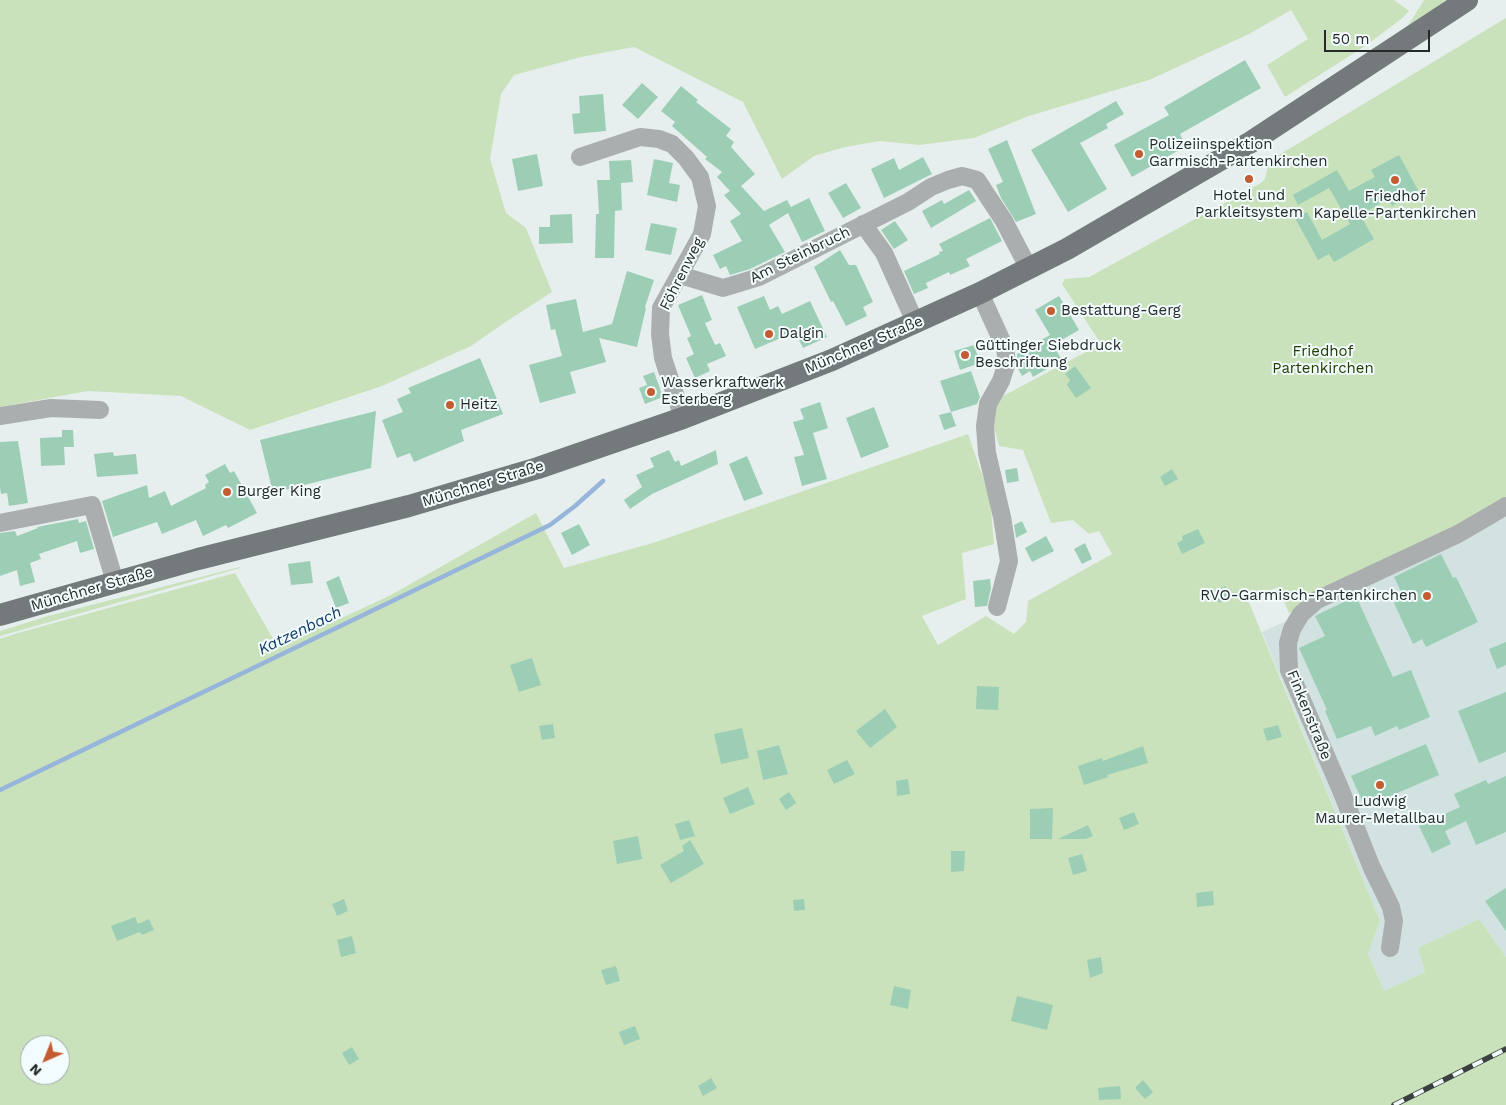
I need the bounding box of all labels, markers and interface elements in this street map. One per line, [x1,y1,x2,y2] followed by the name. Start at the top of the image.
[1326,20,1432,52] scale bar
[1332,30,1369,48] text: 50 m
[1149,136,1328,171] place label: Polizeiinspektion Garmisch-Partenkirchen
[1133,148,1145,160] marker: Polizeiinspektion Garmisch-Partenkirchen
[1243,173,1255,185] marker: Hotel und Parkleitsystem
[1389,174,1401,186] marker: Friedhof Kapelle-Partenkirchen
[1195,187,1303,222] place label: Hotel und Parkleitsystem
[1313,188,1477,223] place label: Friedhof Kapelle-Partenkirchen
[747,223,853,287] street label: Am Steinbruch
[656,235,708,313] street label: Föhrenweg
[1061,302,1181,320] place label: Bestattung-Gerg
[1045,305,1057,317] marker: Bestattung-Gerg
[802,312,926,378] street label: Münchner Straße
[779,325,824,343] place label: Dalgin
[763,328,775,340] marker: Dalgin
[975,337,1121,372] place label: Güttinger Siebdruck Beschriftung
[1272,343,1374,378] park label: Friedhof Partenkirchen
[959,349,971,361] marker: Güttinger Siebdruck Beschriftung
[661,374,784,409] place label: Wasserkraftwerk Esterberg
[645,386,657,398] marker: Wasserkraftwerk Esterberg
[460,396,498,414] place label: Heitz
[444,399,456,411] marker: Heitz
[420,457,546,511] street label: Münchner Straße
[237,483,321,501] place label: Burger King
[221,486,233,498] marker: Burger King
[29,563,155,615] street label: Münchner Straße
[1200,587,1417,605] place label: RVO-Garmisch-Partenkirchen
[1421,590,1433,602] marker: RVO-Garmisch-Partenkirchen
[255,603,345,659] water label: Katzenbach
[1283,668,1335,762] street label: Finkenstraße
[1374,779,1386,791] marker: Ludwig Maurer-Metallbau
[1315,793,1445,828] place label: Ludwig Maurer-Metallbau
[20,1035,70,1085] north arrow
[26,1061,45,1079] text: N

